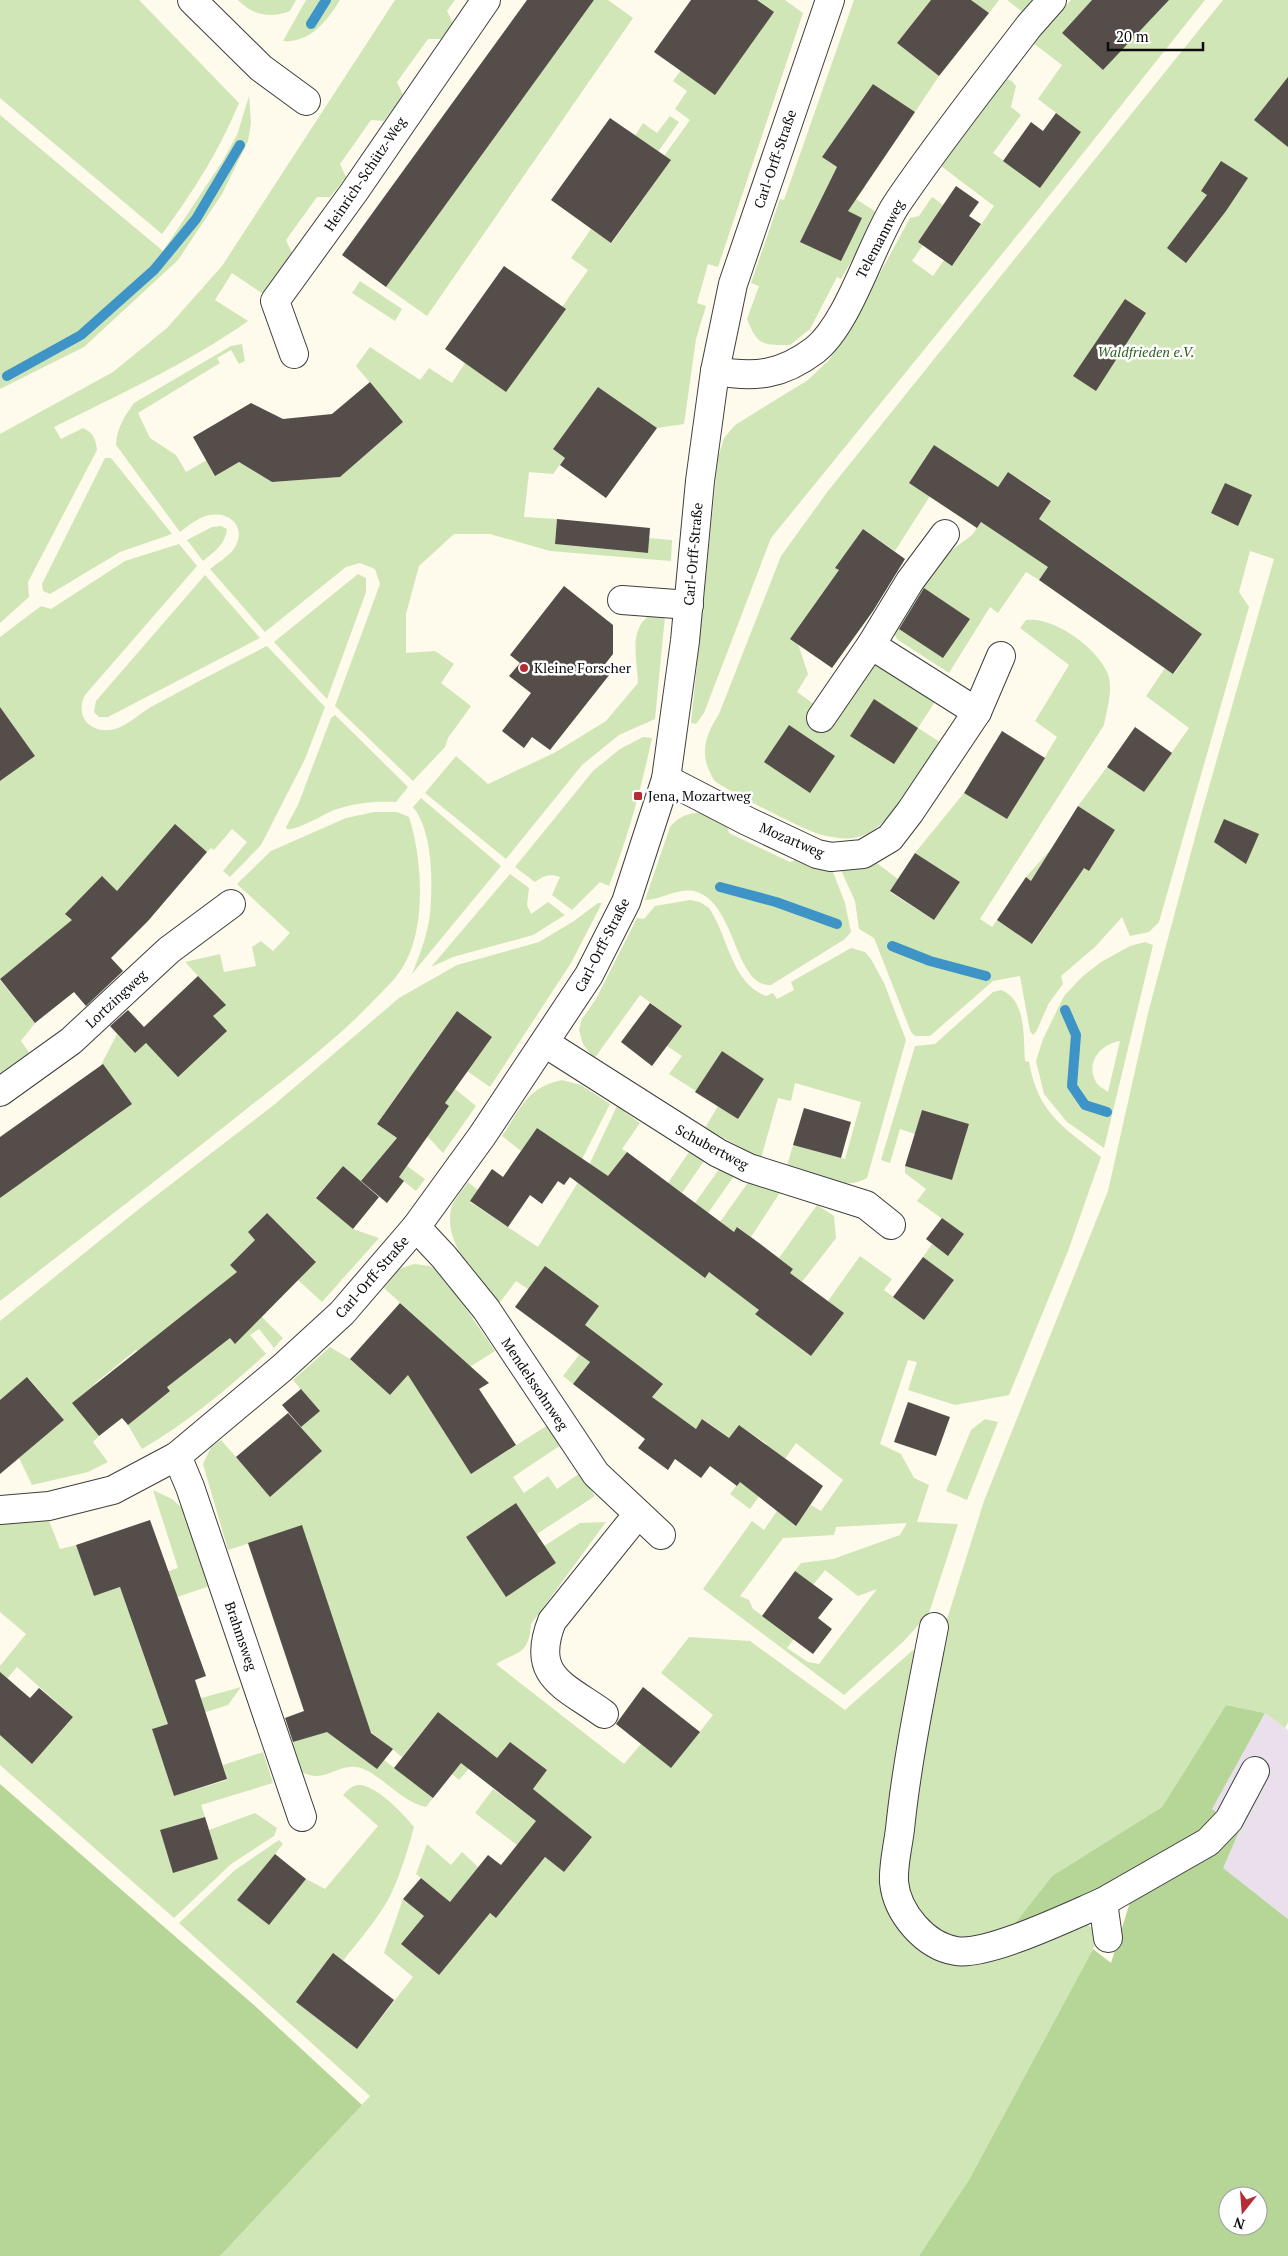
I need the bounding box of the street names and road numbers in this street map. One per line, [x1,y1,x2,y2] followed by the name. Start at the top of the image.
[749,107,800,211] street label: Carl-Orff-Straße
[319,112,410,235] street label: Heinrich-Schütz-Weg
[851,196,909,281] street label: Telemannweg
[679,502,706,606] street label: Carl-Orff-Straße
[757,817,828,862] street label: Mozartweg
[570,894,634,995] street label: Carl-Orff-Straße
[81,965,151,1032] street label: Lortzingweg
[672,1119,753,1174] street label: Schubertweg
[331,1231,413,1322] street label: Carl-Orff-Straße
[498,1334,574,1434] street label: Mendelssohnweg
[221,1599,262,1673] street label: Brahmsweg

